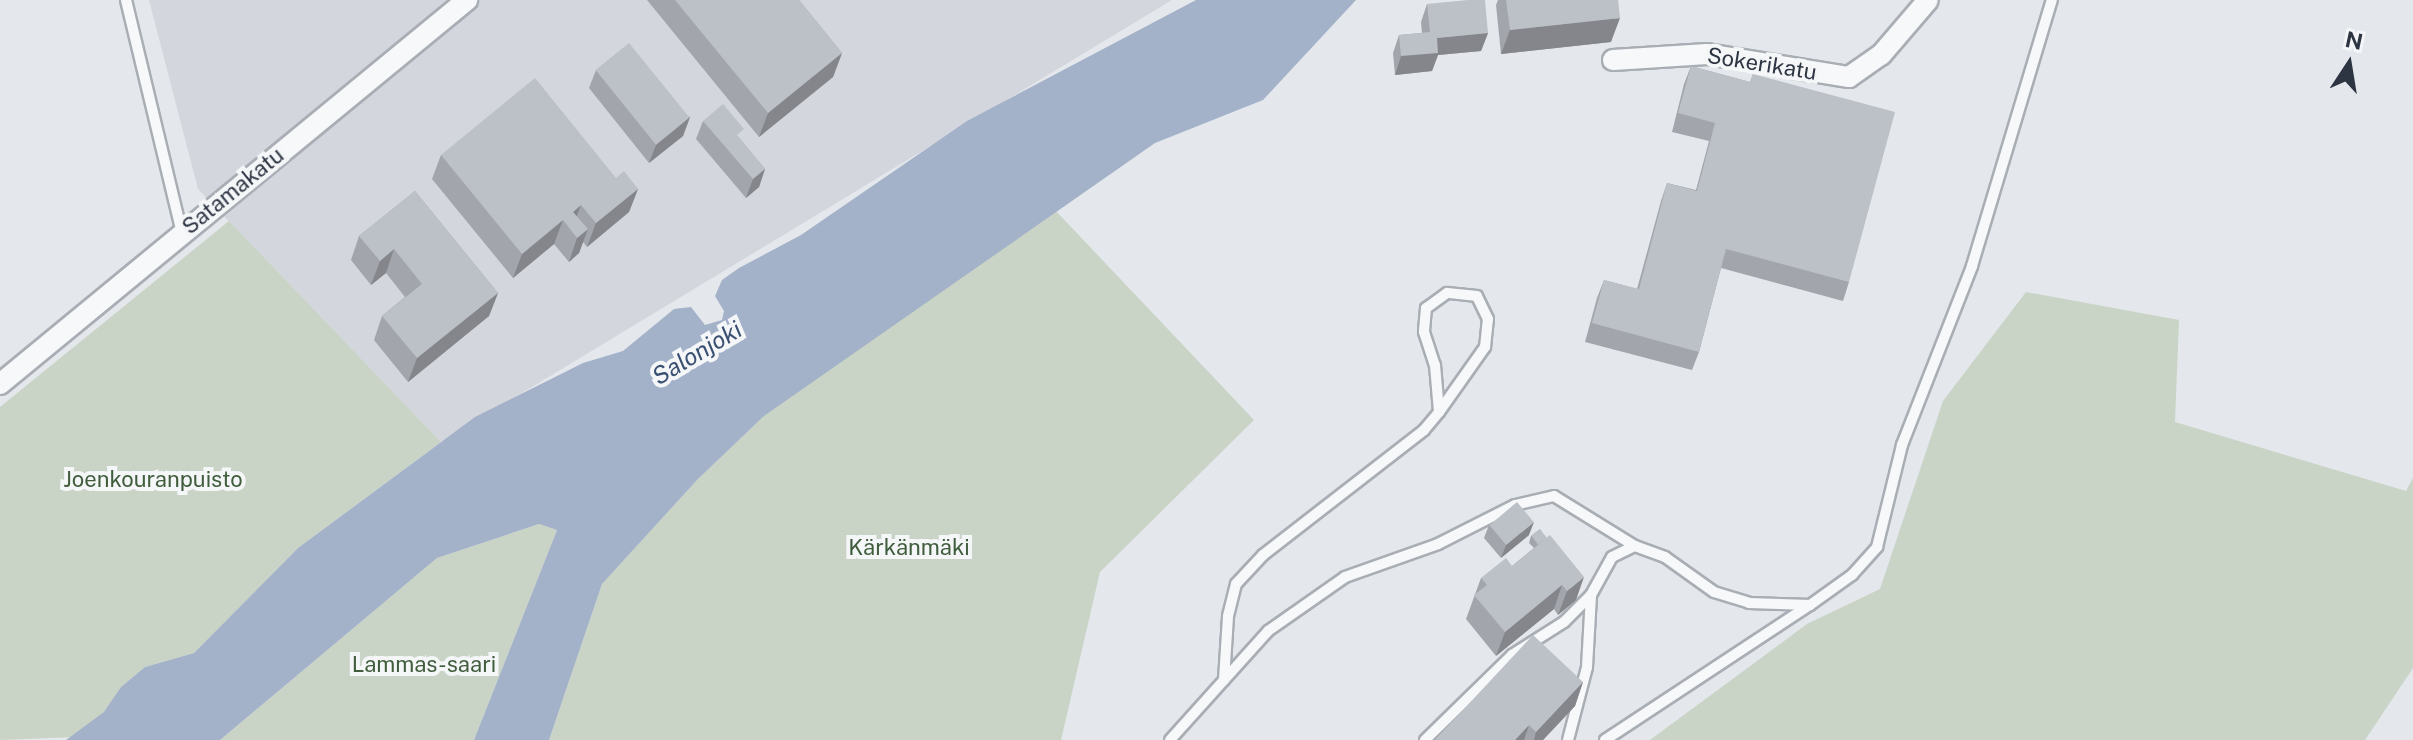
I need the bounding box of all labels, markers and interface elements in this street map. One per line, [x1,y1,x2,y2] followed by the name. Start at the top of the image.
[2309,24,2389,104] north arrow
[2343,26,2365,55] text: N
[1705,42,1819,86] street label: Sokerikatu
[177,142,289,240] street label: Satamakatu
[647,315,747,391] water label: Salonjoki
[63,467,243,493] park label: Joenkouranpuisto
[848,535,970,561] park label: Kärkänmäki
[352,652,496,678] park label: Lammas-saari

